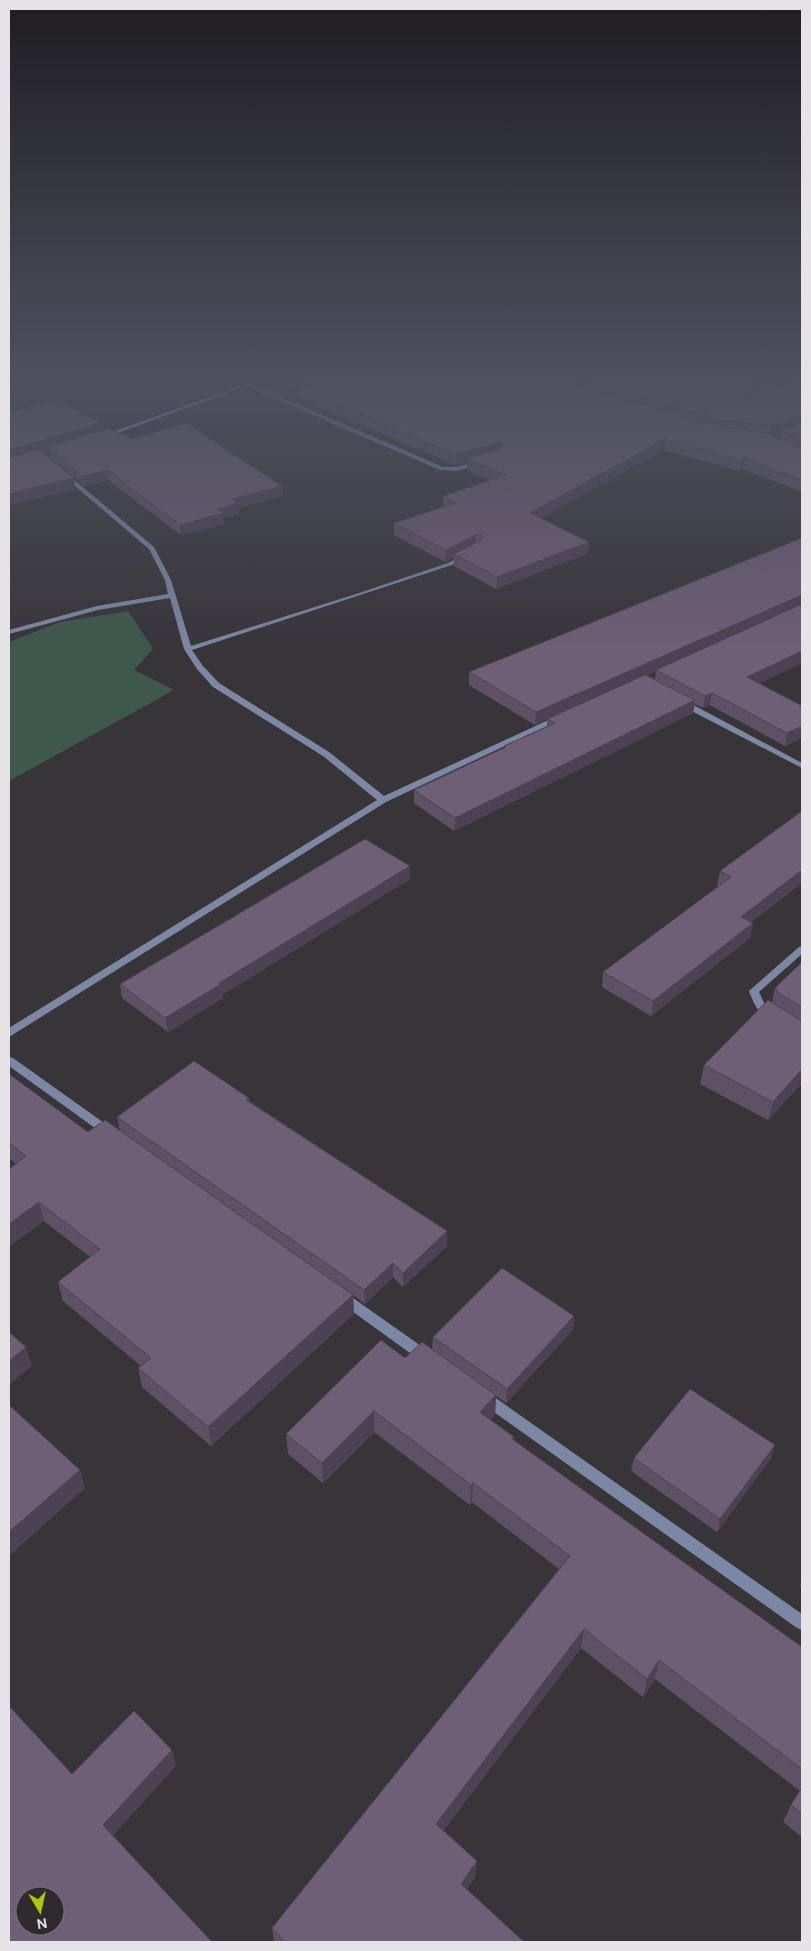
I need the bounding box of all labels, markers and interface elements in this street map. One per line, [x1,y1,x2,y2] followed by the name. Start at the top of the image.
[15,1886,65,1936] north arrow
[36,1914,48,1934] text: N

